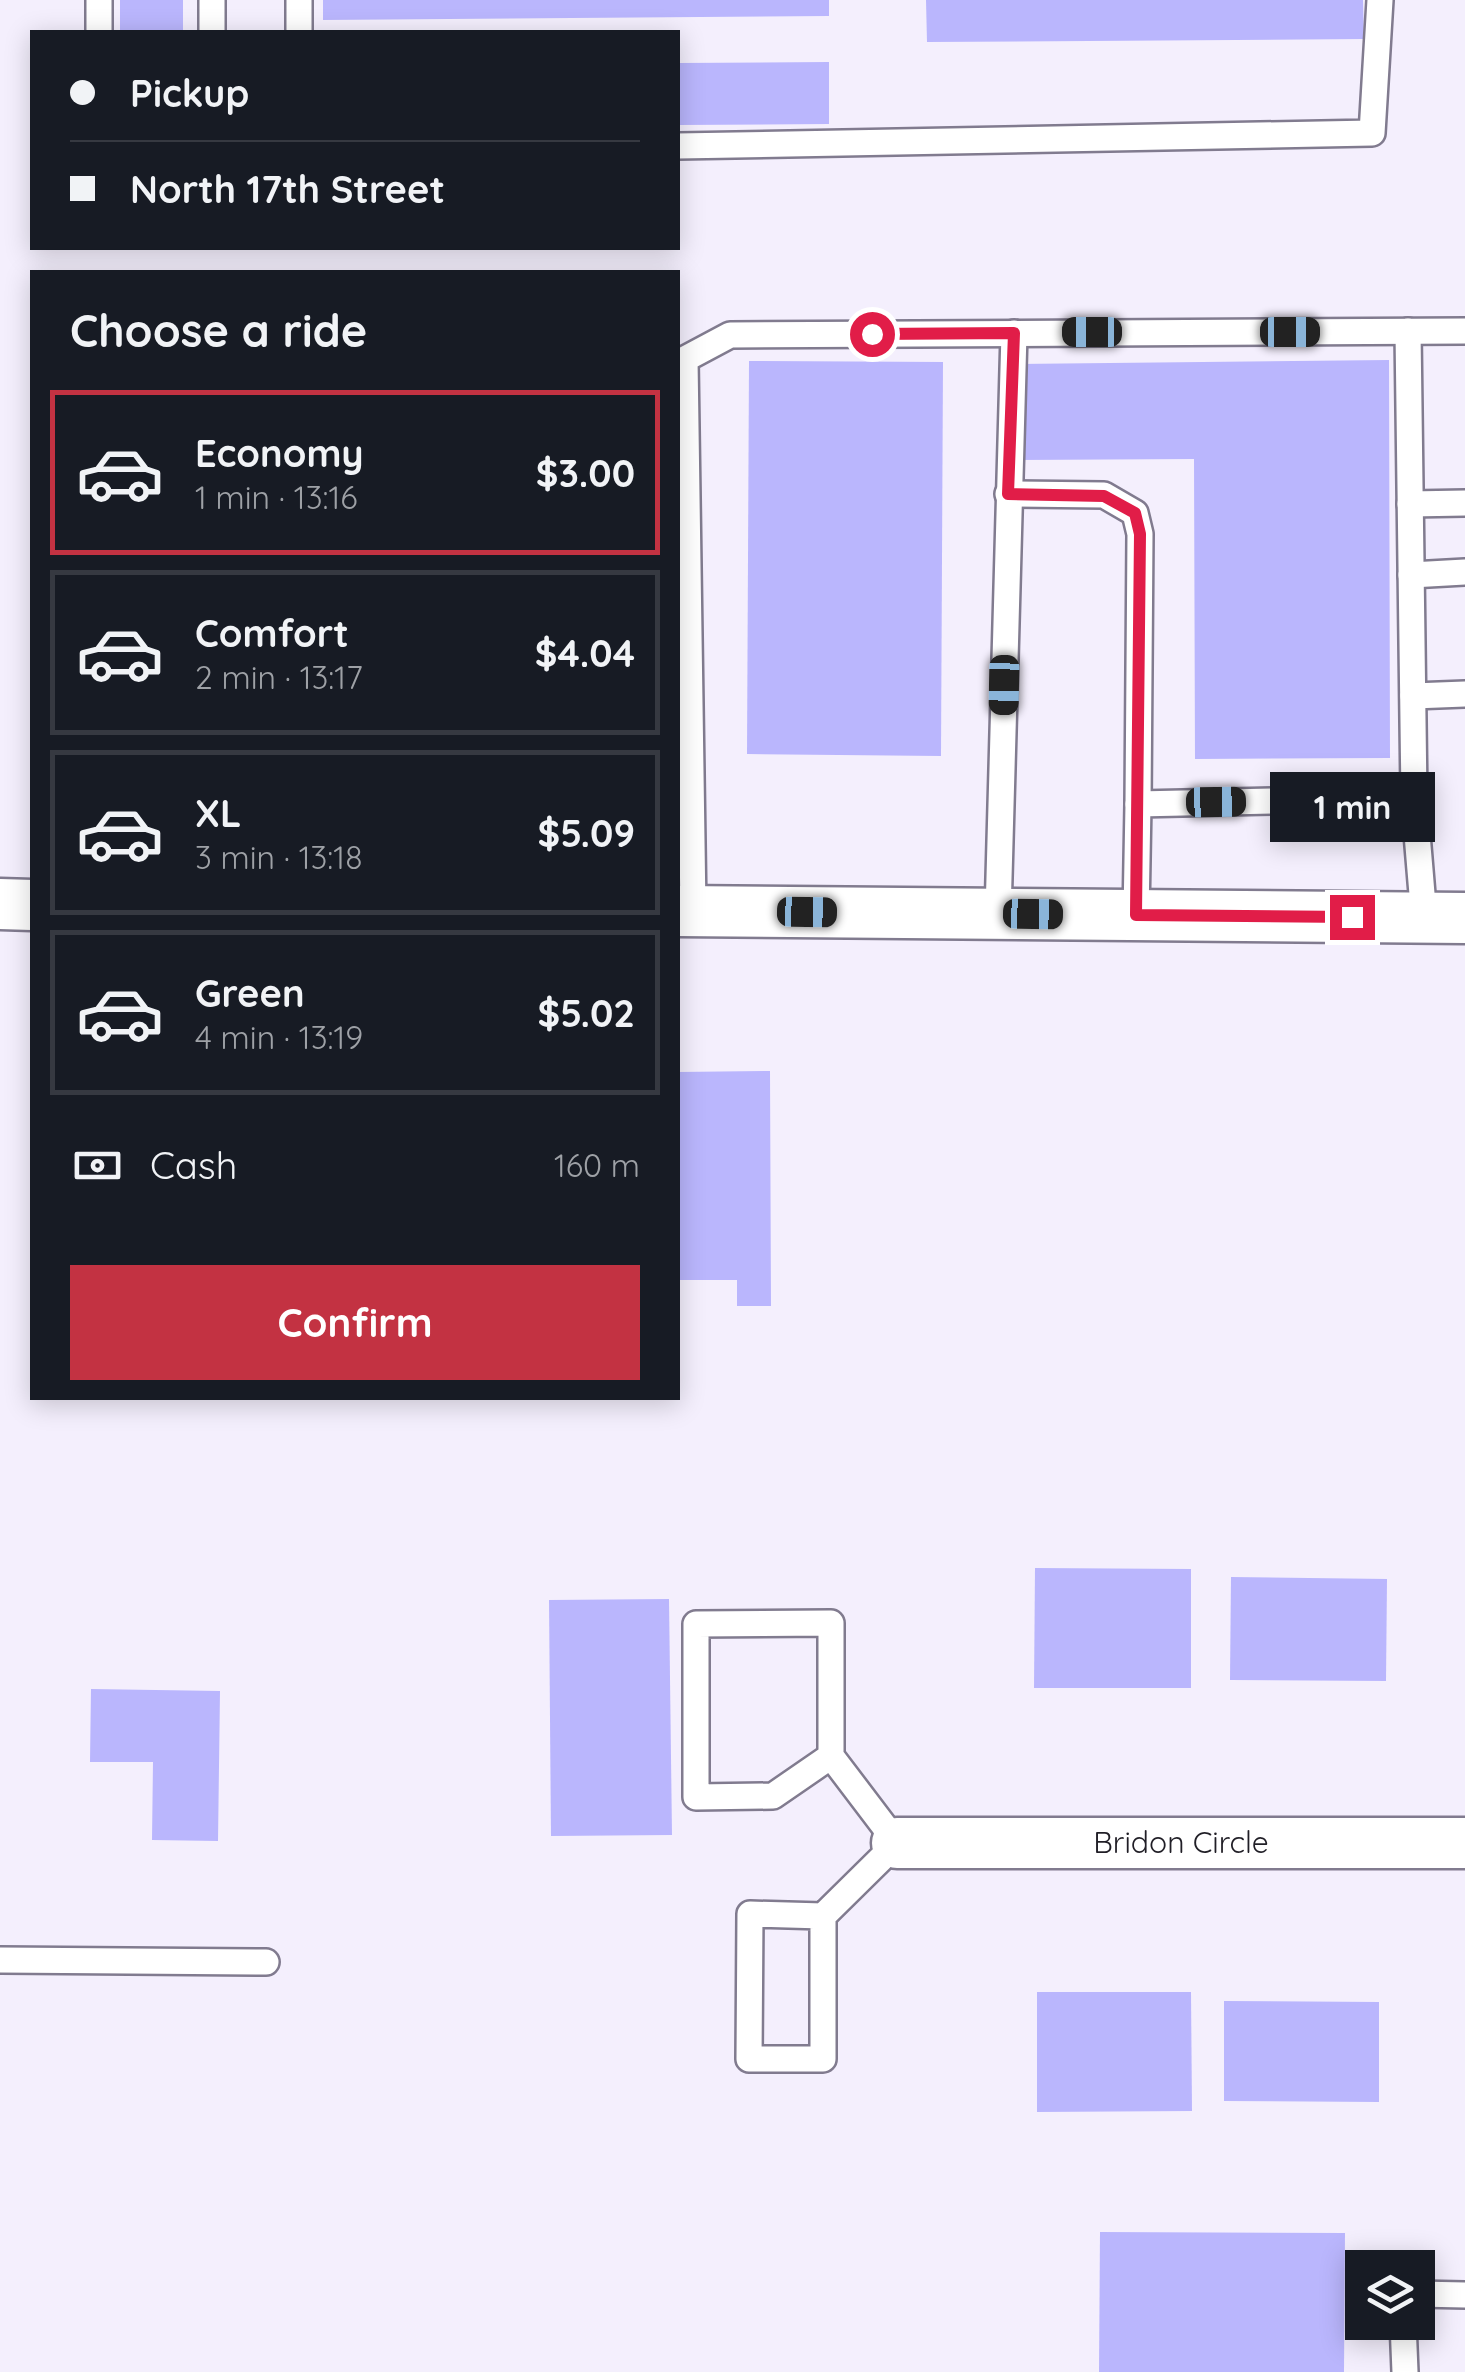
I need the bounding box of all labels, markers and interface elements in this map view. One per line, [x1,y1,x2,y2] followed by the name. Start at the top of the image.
[130,69,249,117] text: Pickup
[130,165,445,213] text: North 17th Street
[70,302,367,358] text: Choose a ride
[850,312,895,357] route start
[1062,317,1122,347] car
[1260,317,1320,347] car
[75,428,165,518] icon: car
[195,429,364,477] text: Economy
[536,449,635,497] text: $3.00
[195,477,357,517] text: 1 min · 13:16
[75,608,165,698] icon: car
[195,609,349,657] text: Comfort
[535,629,635,677] text: $4.04
[988,655,1020,715] car
[195,657,363,697] text: 2 min · 13:17
[1270,772,1434,842] callout: 1 min
[1186,786,1246,818] car
[1314,787,1391,827] text: 1 min
[75,788,165,878] icon: car
[195,789,241,837] text: XL
[538,809,635,857] text: $5.09
[195,837,362,877] text: 3 min · 13:18
[1330,895,1375,940] route end
[777,896,837,928] car
[1003,898,1063,930] car
[75,968,165,1058] icon: car
[195,969,305,1017] text: Green
[538,989,635,1037] text: $5.02
[195,1017,363,1057] text: 4 min · 13:19
[70,1138,125,1193] icon: cash
[150,1141,237,1189] text: Cash
[554,1145,640,1185] text: 160 m
[70,1265,640,1380] button: Confirm
[1093,1823,1269,1861] street label: Bridon Circle
[1345,2250,1435,2340] map controls
[1345,2250,1435,2340] button: layers

